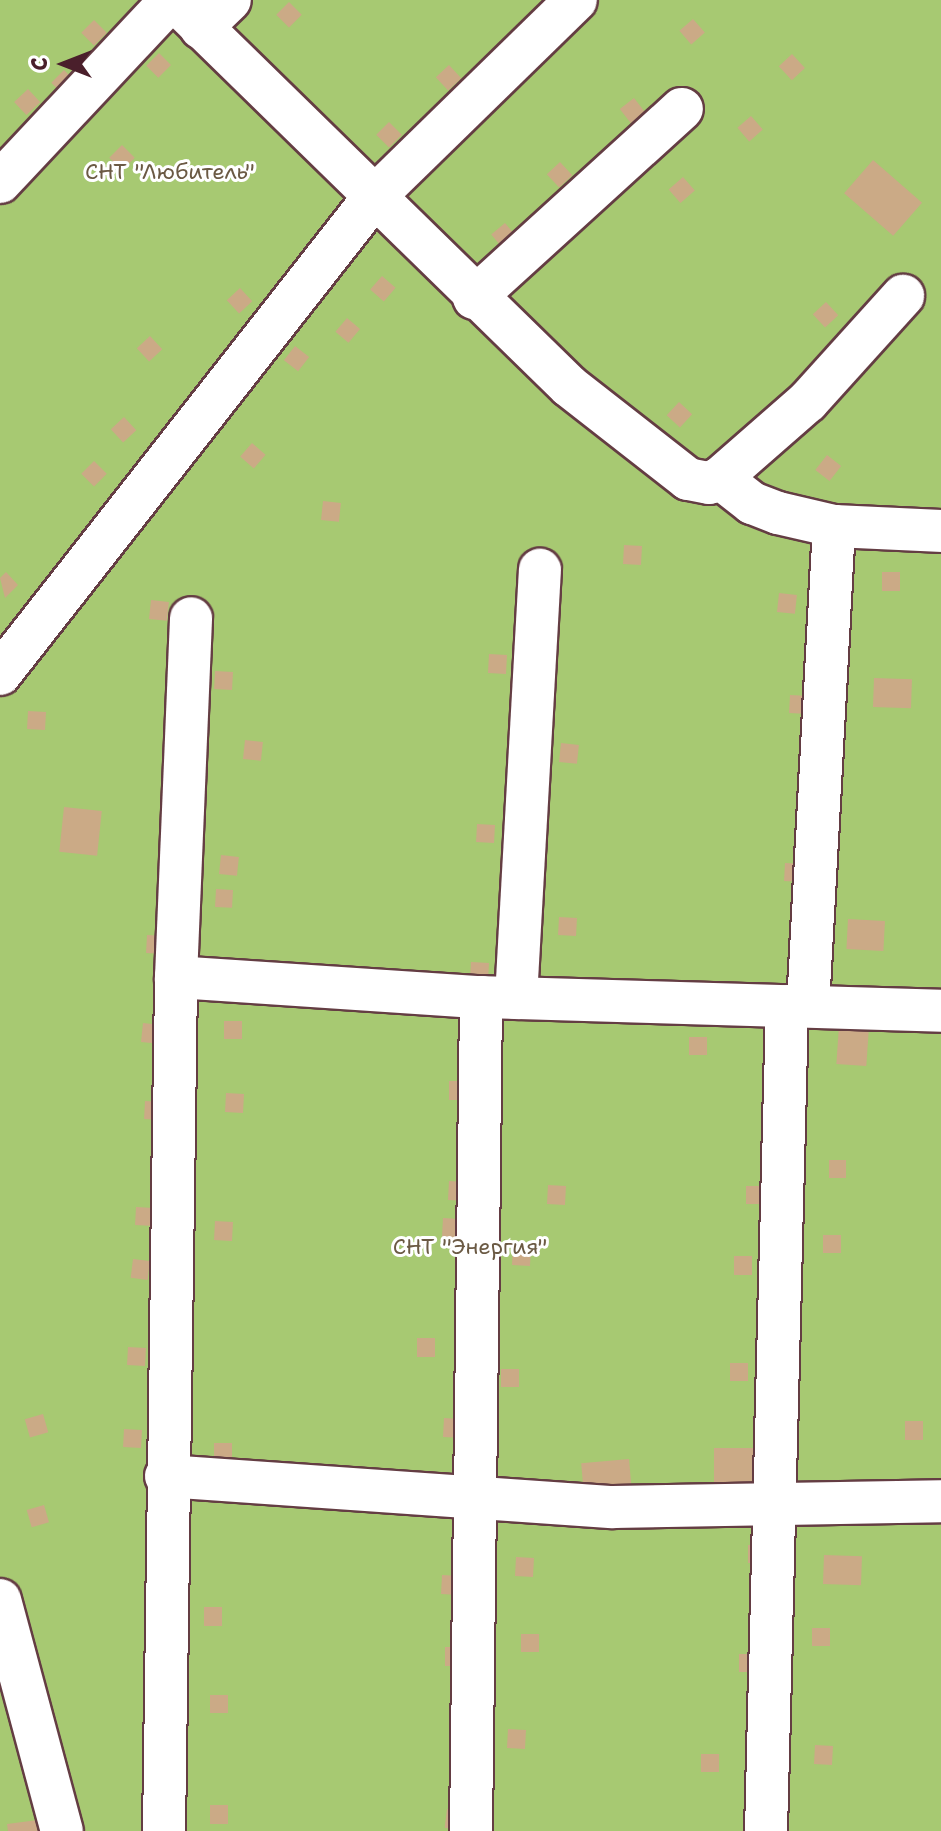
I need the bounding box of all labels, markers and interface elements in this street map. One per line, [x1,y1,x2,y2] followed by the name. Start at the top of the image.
[24,24,104,104] north arrow
[25,57,54,71] text: С
[85,159,255,185] park label: СНТ "Любитель"
[393,1234,547,1260] park label: СНТ "Энергия"

